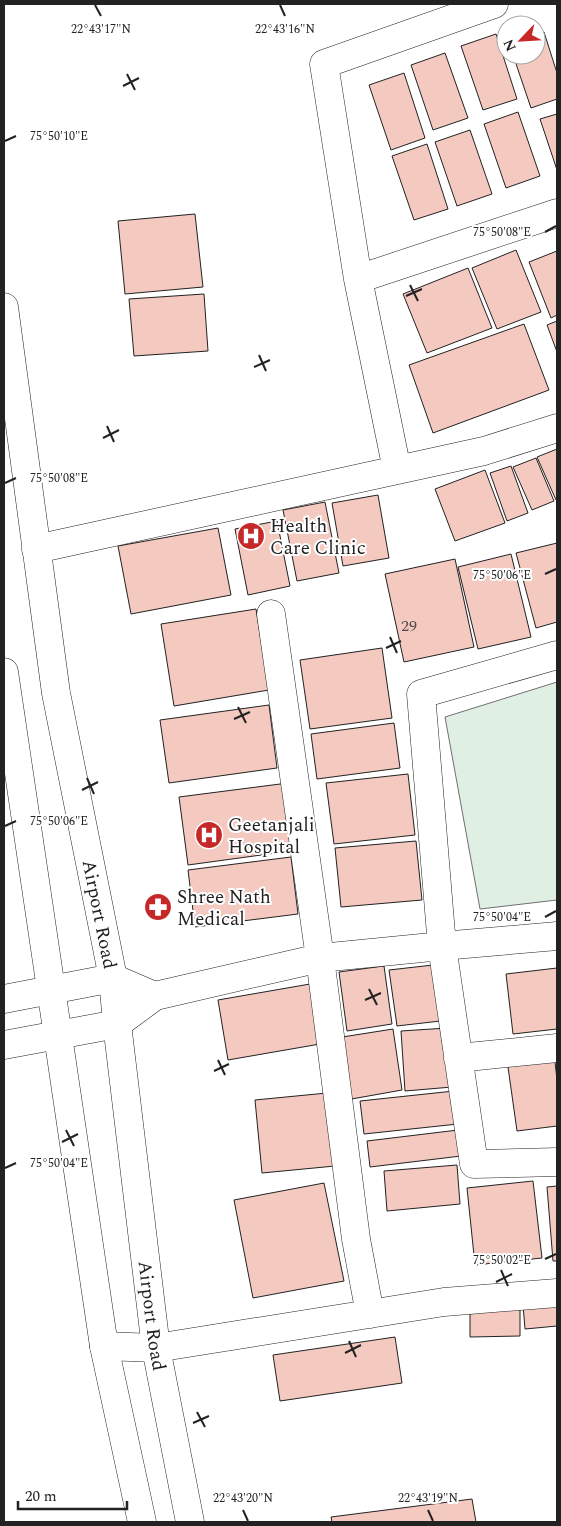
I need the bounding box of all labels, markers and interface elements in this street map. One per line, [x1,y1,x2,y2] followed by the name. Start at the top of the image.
[496,15,546,65] north arrow
[71,20,131,39] text: 22°43'17"N
[255,20,315,39] text: 22°43'16"N
[498,36,522,55] text: N
[30,127,88,146] text: 75°50'10"E
[473,223,531,242] text: 75°50'08"E
[30,469,88,488] text: 75°50'08"E
[270,512,366,563] place label: Health Care Clinic
[236,521,266,551] hospital icon: Health Care Clinic
[473,566,531,585] text: 75°50'06"E
[401,614,417,638] house number: 29
[228,811,315,862] place label: Geetanjali Hospital
[30,812,88,831] text: 75°50'06"E
[194,820,224,850] hospital icon: Geetanjali Hospital
[74,857,124,972] street label: Airport Road
[177,883,271,934] place label: Shree Nath Medical
[143,892,173,922] pharmacy icon: Shree Nath Medical
[473,908,531,927] text: 75°50'04"E
[30,1154,88,1173] text: 75°50'04"E
[473,1251,531,1270] text: 75°50'02"E
[130,1259,173,1373] street label: Airport Road
[18,1478,126,1510] scale bar
[25,1485,57,1508] text: 20 m
[213,1489,273,1508] text: 22°43'20"N
[398,1489,458,1508] text: 22°43'19"N

